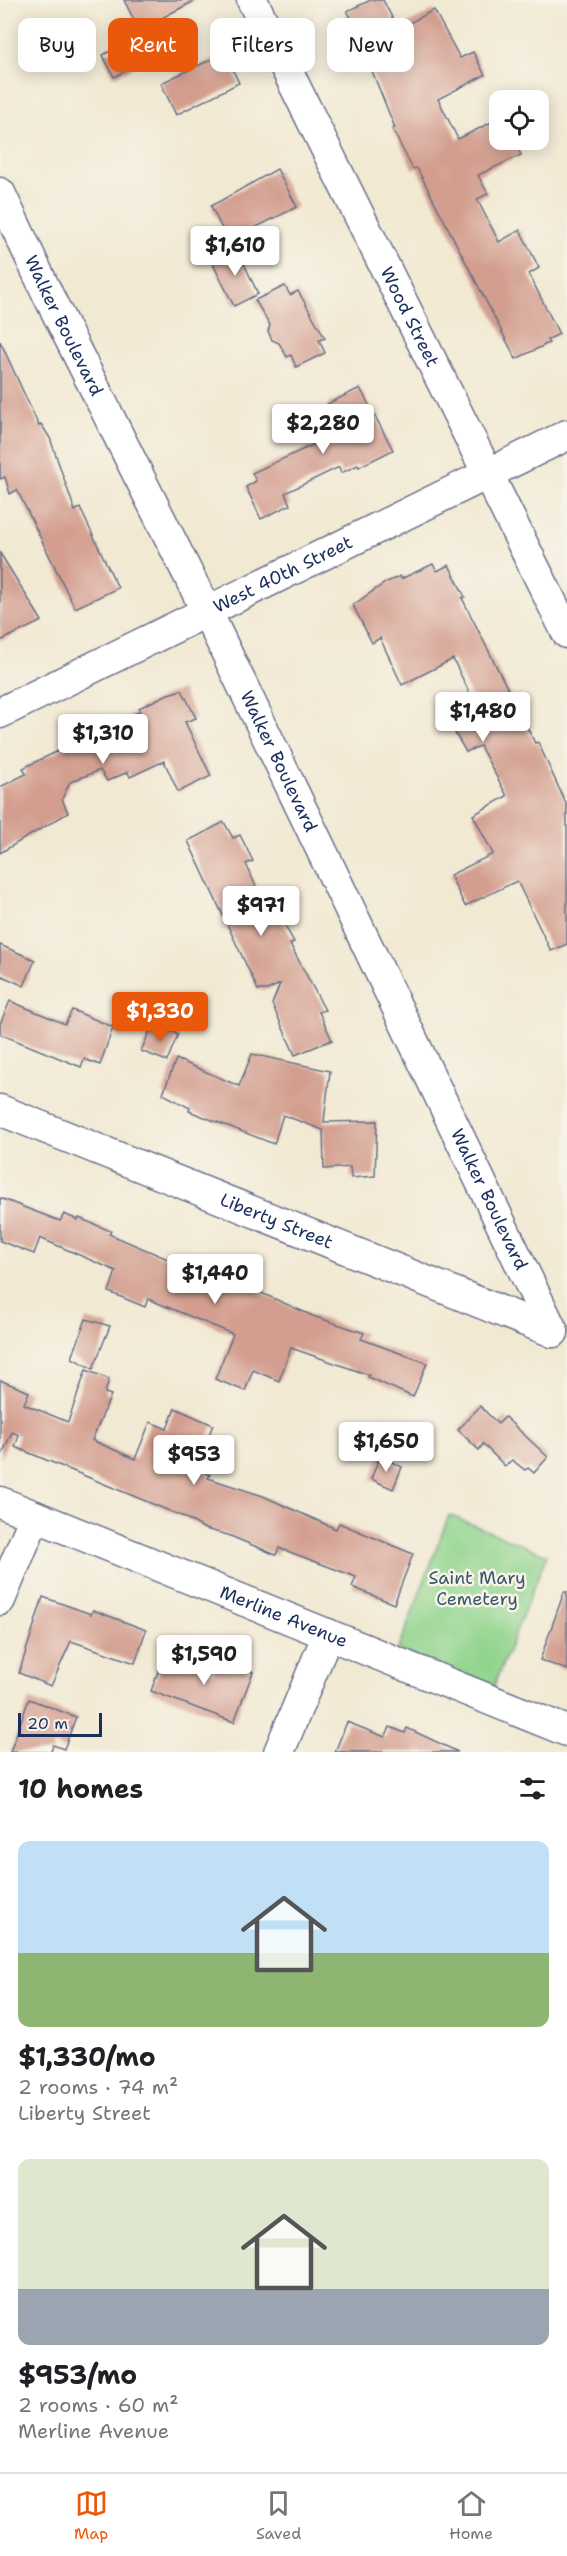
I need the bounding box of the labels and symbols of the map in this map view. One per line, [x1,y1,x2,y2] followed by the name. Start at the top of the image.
[186,226,284,277] pin: $1,610
[19,251,109,400] street label: Walker Boulevard
[375,263,445,371] street label: Wood Street
[274,404,372,455] pin: $2,280
[209,530,357,619] street label: West 40th Street
[235,687,323,836] street label: Walker Boulevard
[434,692,532,743] pin: $1,480
[54,714,152,765] pin: $1,310
[225,886,297,937] pin: $971
[111,992,209,1043] pin: $1,330
[445,1125,533,1274] street label: Walker Boulevard
[217,1188,337,1255] street label: Liberty Street
[166,1254,264,1305] pin: $1,440
[337,1422,435,1473] pin: $1,650
[158,1435,230,1486] pin: $953
[428,1566,526,1611] park label: Saint Mary Cemetery
[216,1580,351,1653] street label: Merline Avenue
[155,1635,253,1686] pin: $1,590
[18,1710,102,1738] scale bar

